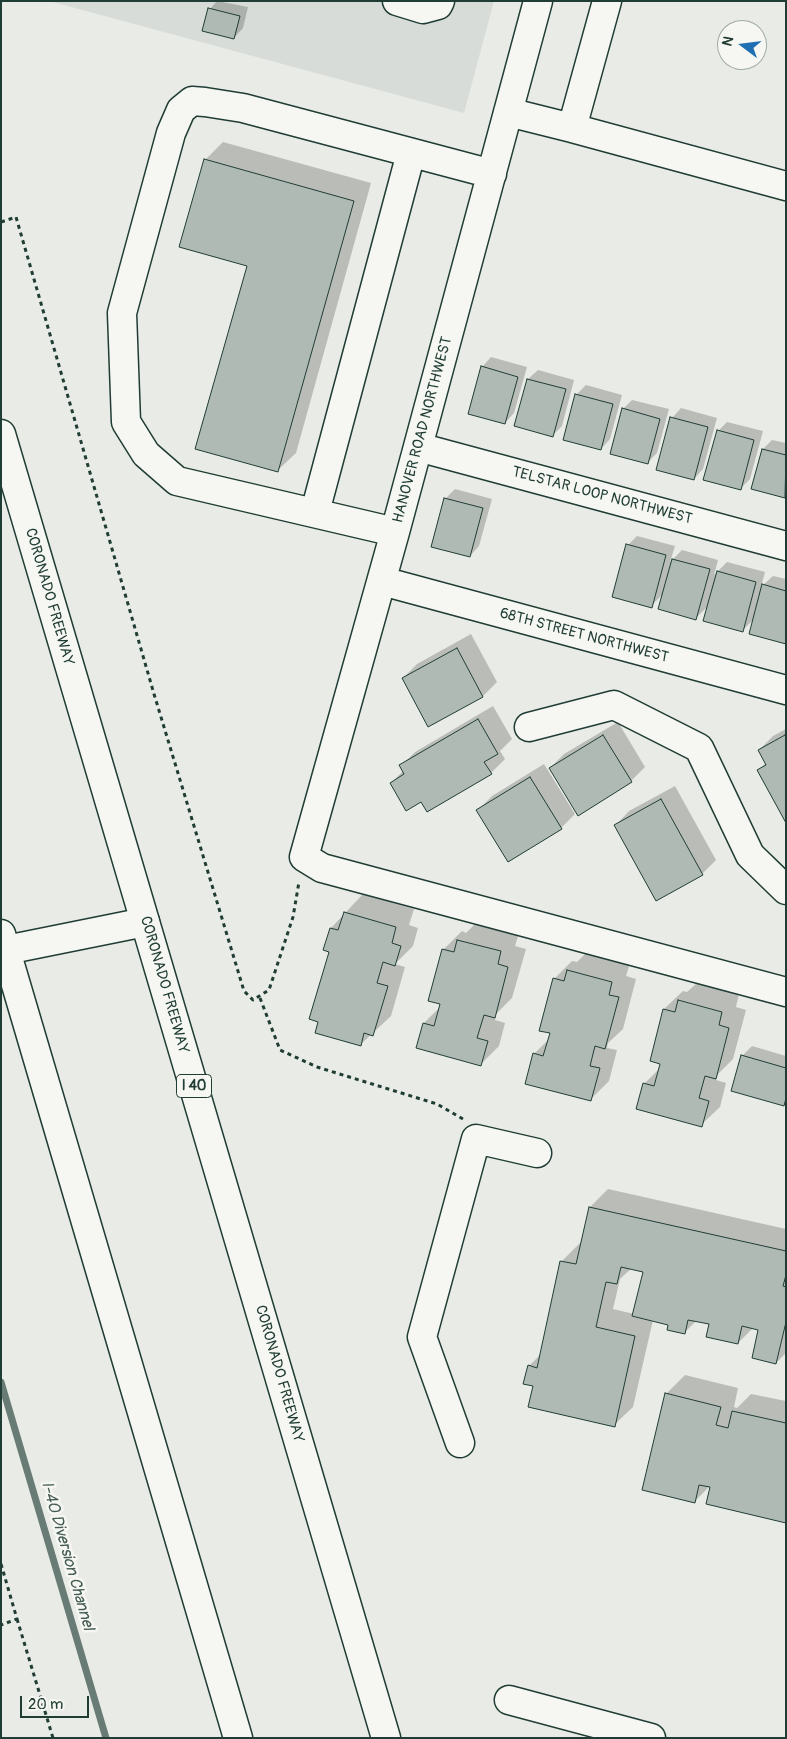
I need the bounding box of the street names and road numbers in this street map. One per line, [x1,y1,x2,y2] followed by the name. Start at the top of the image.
[389,335,457,525] street label: HANOVER ROAD NORTHWEST
[510,463,694,529] street label: TELSTAR LOOP NORTHWEST
[21,526,77,668] street label: CORONADO FREEWAY
[498,605,670,667] street label: 68TH STREET NORTHWEST
[136,914,192,1056] street label: CORONADO FREEWAY
[176,1074,212,1098] road number: I 40
[251,1303,307,1445] street label: CORONADO FREEWAY

